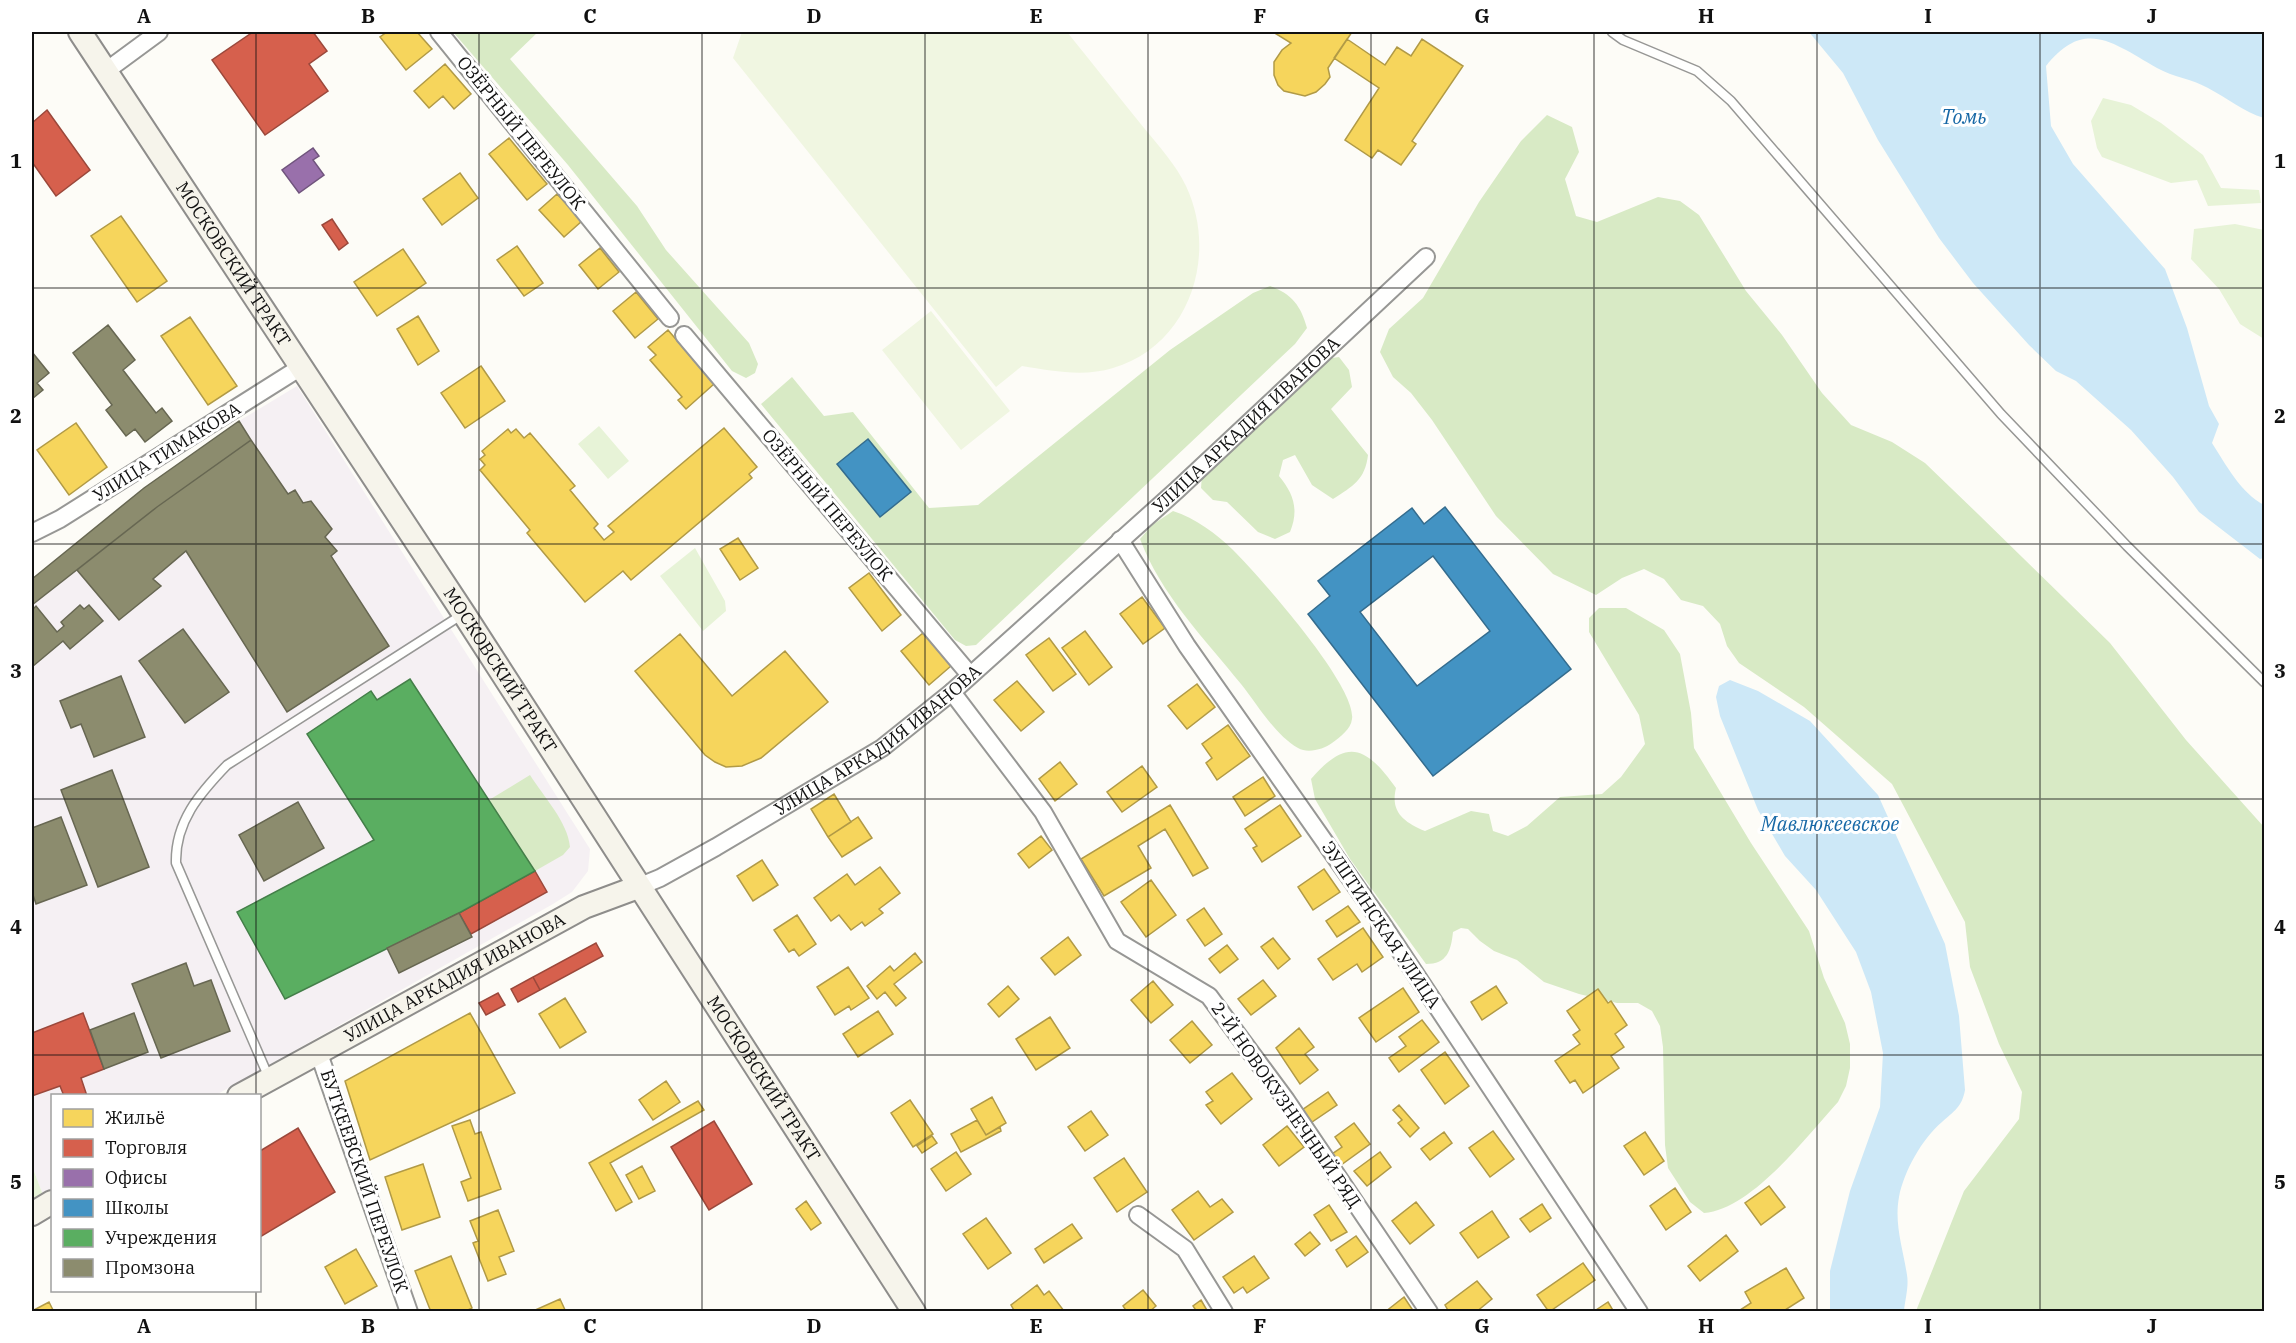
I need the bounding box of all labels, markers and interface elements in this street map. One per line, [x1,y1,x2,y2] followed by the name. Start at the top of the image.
[137,2,151,29] text: A
[361,2,375,29] text: B
[583,2,597,29] text: C
[806,2,822,29] text: D
[1029,2,1043,29] text: E
[1254,2,1266,29] text: F
[1474,2,1490,29] text: G
[1698,2,1714,29] text: H
[1924,2,1932,29] text: I
[2147,2,2157,29] text: J
[452,51,591,215] street label: ОЗЁРНЫЙ ПЕРЕУЛОК
[1941,103,1987,130] water label: Томь
[10,147,22,174] text: 1
[2274,147,2286,174] text: 1
[171,177,296,351] street label: МОСКОВСКИЙ ТРАКТ
[1147,331,1345,518] street label: УЛИЦА АРКАДИЯ ИВАНОВА
[89,396,245,506] street label: УЛИЦА ТИМАКОВА
[10,402,22,429] text: 2
[2274,402,2286,429] text: 2
[757,424,898,586] street label: ОЗЁРНЫЙ ПЕРЕУЛОК
[439,583,562,757] street label: МОСКОВСКИЙ ТРАКТ
[10,657,22,684] text: 3
[2274,657,2286,684] text: 3
[770,659,986,821] street label: УЛИЦА АРКАДИЯ ИВАНОВА
[1760,810,1899,837] water label: Мавлюкеевское
[1317,837,1446,1013] street label: ЭУШТИНСКАЯ УЛИЦА
[340,907,570,1047] street label: УЛИЦА АРКАДИЯ ИВАНОВА
[10,913,22,940] text: 4
[2274,913,2286,940] text: 4
[702,991,826,1166] street label: МОСКОВСКИЙ ТРАКТ
[1207,997,1366,1212] street label: 2-Й НОВОКУЗНЕЧНЫЙ РЯД
[315,1066,414,1296] street label: БУТКЕЕВСКИЙ ПЕРЕУЛОК
[51,1094,261,1292] legend
[105,1106,165,1129] text: Жильё
[105,1136,187,1159] text: Торговля
[105,1166,167,1189] text: Офисы
[10,1168,22,1195] text: 5
[2274,1168,2286,1195] text: 5
[105,1196,169,1219] text: Школы
[105,1226,217,1249] text: Учреждения
[105,1256,195,1279] text: Промзона
[137,1312,151,1339] text: A
[361,1312,375,1339] text: B
[583,1312,597,1339] text: C
[806,1312,822,1339] text: D
[1029,1312,1043,1339] text: E
[1254,1312,1266,1339] text: F
[1474,1312,1490,1339] text: G
[1698,1312,1714,1339] text: H
[1924,1312,1932,1339] text: I
[2147,1312,2157,1339] text: J

